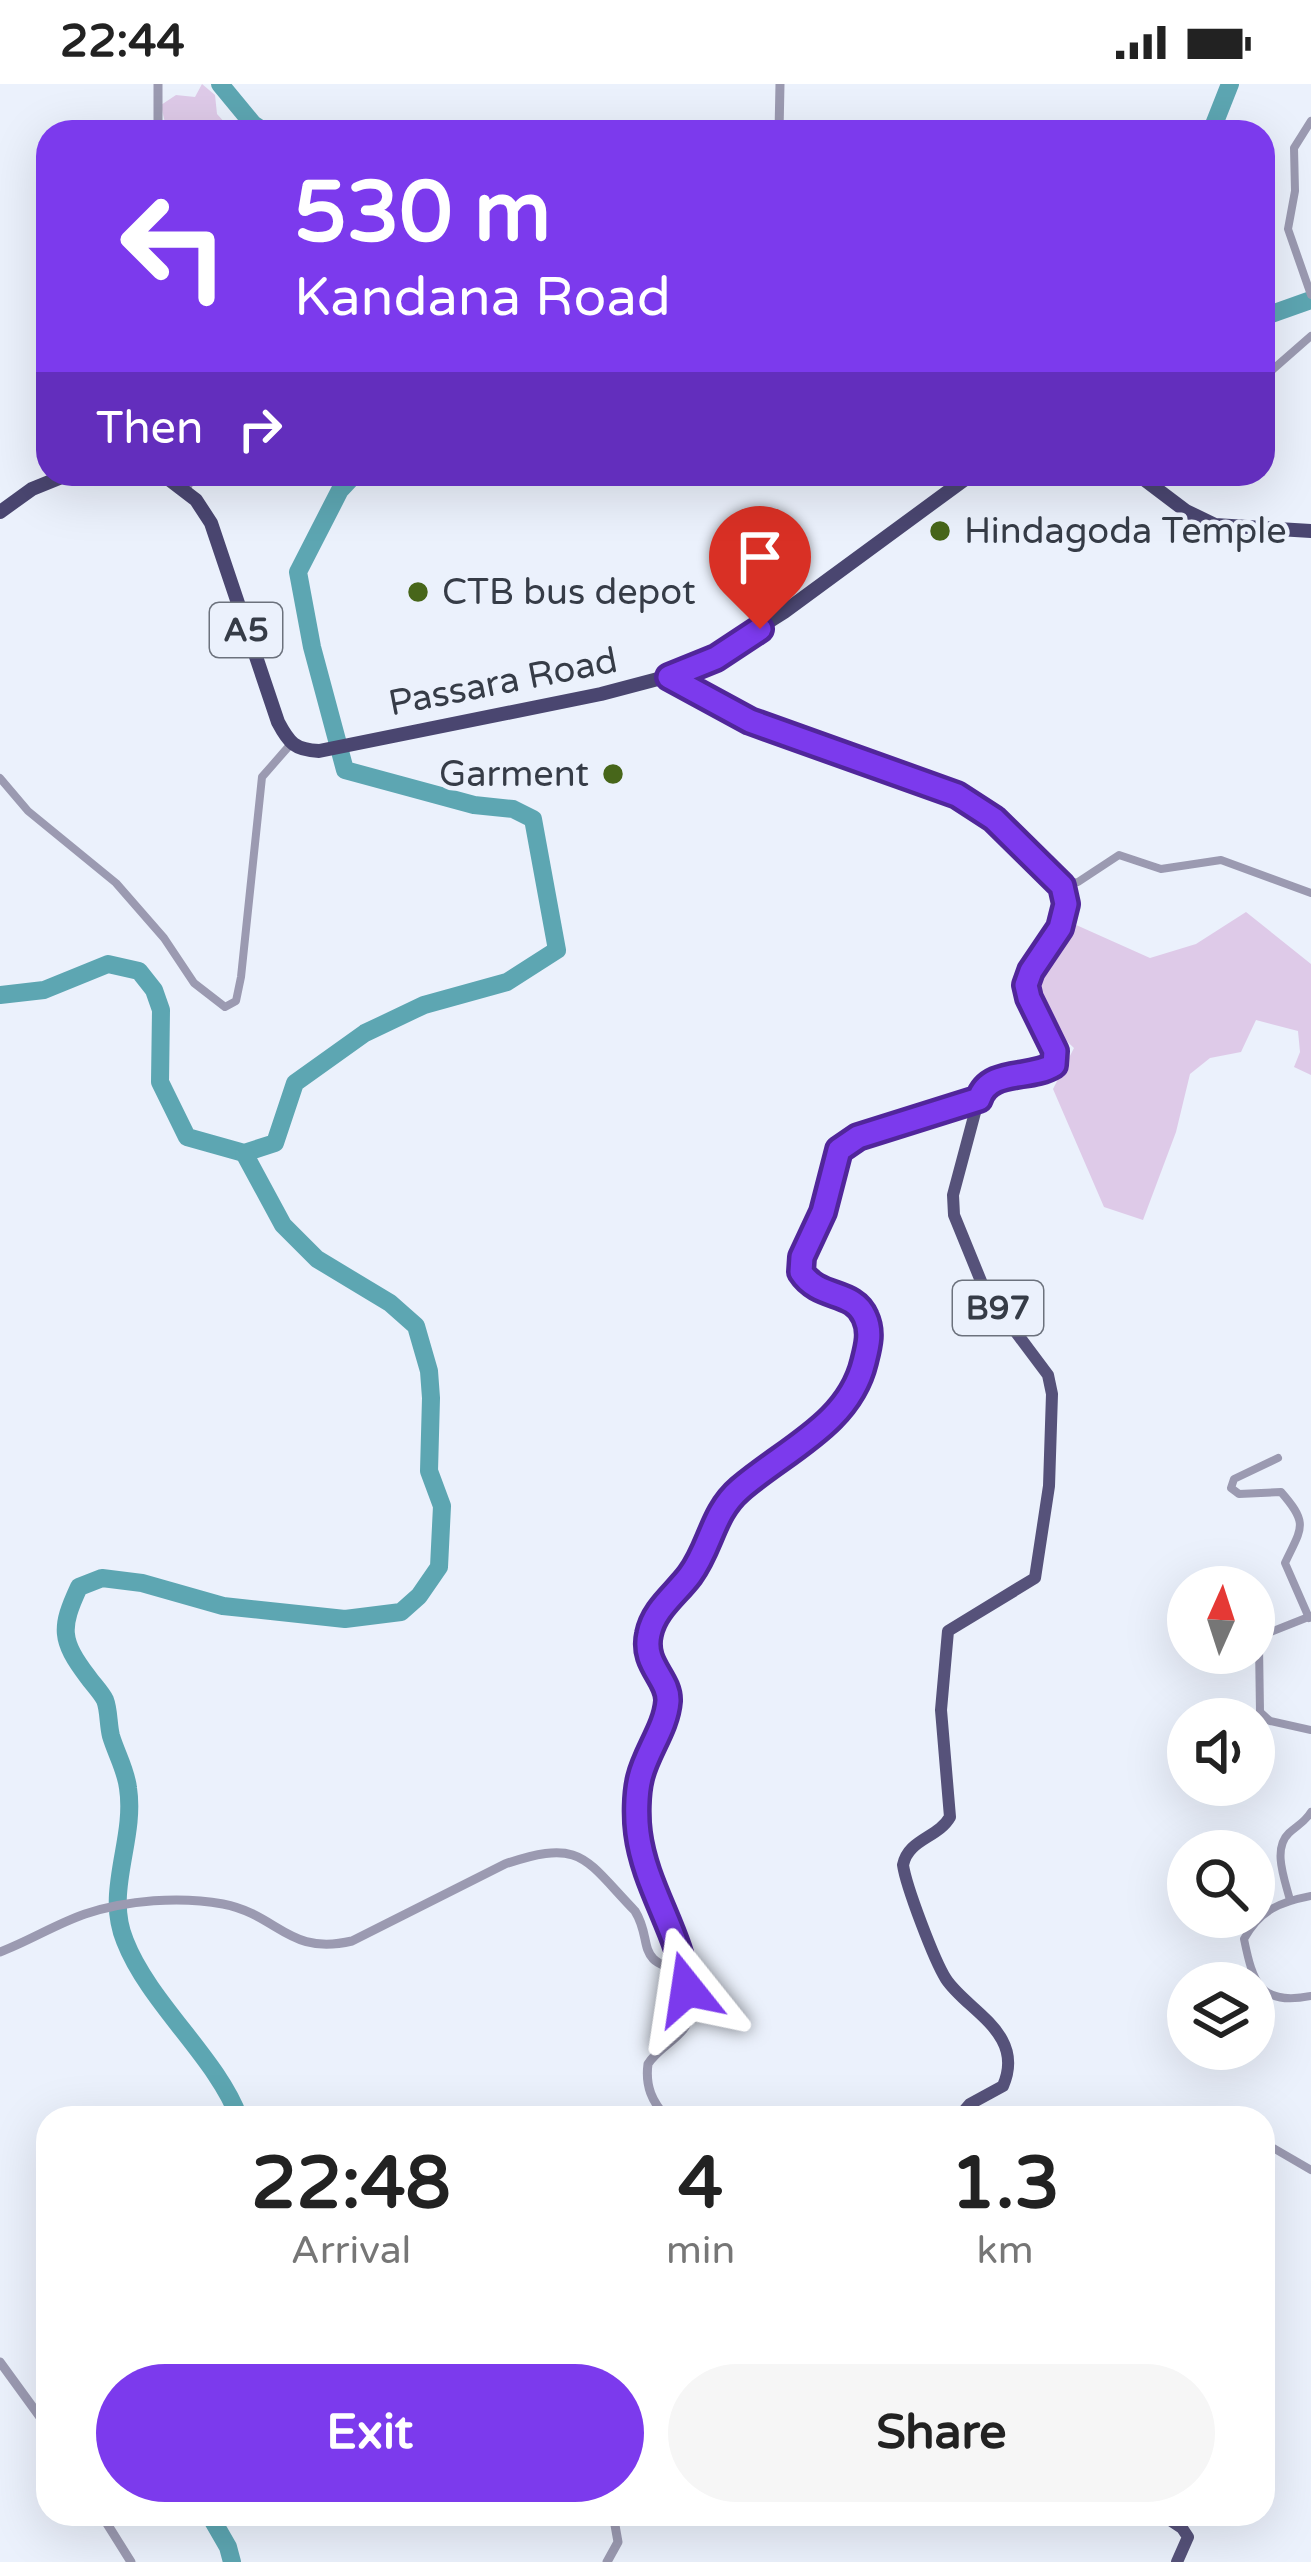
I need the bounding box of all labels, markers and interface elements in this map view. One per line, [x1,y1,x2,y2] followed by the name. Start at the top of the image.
[60,15,185,69] text: 22:44
[294,163,551,264] text: 530 m
[96,168,252,324] icon: left
[294,265,671,330] text: Kandana Road
[227,396,293,462] icon: right
[96,402,203,456] text: Then
[709,506,811,629] pin
[964,510,1287,553] place label: Hindagoda Temple
[927,518,953,544] marker: Hindagoda Temple
[727,524,793,590] icon: arrive
[442,571,696,614] place label: CTB bus depot
[405,579,431,605] marker: CTB bus depot
[210,603,282,657] road number: A5
[385,639,621,725] street label: Passara Road
[439,753,589,796] place label: Garment
[600,761,626,787] marker: Garment
[953,1281,1043,1335] road number: B97
[1167,1566,1275,1674] north arrow
[1167,1566,1275,2070] map controls
[1167,1698,1275,1806] button: sound
[1167,1830,1275,1938] button: search
[624,1926,750,2052] position arrow
[1167,1962,1275,2070] button: layers
[251,2141,451,2228] text: 22:48
[678,2141,723,2228] text: 4
[951,2141,1060,2228] text: 1.3
[291,2227,411,2274] text: Arrival
[666,2227,735,2274] text: min
[977,2227,1034,2274] text: km
[96,2364,644,2502] button: Exit
[668,2364,1215,2502] button: Share

